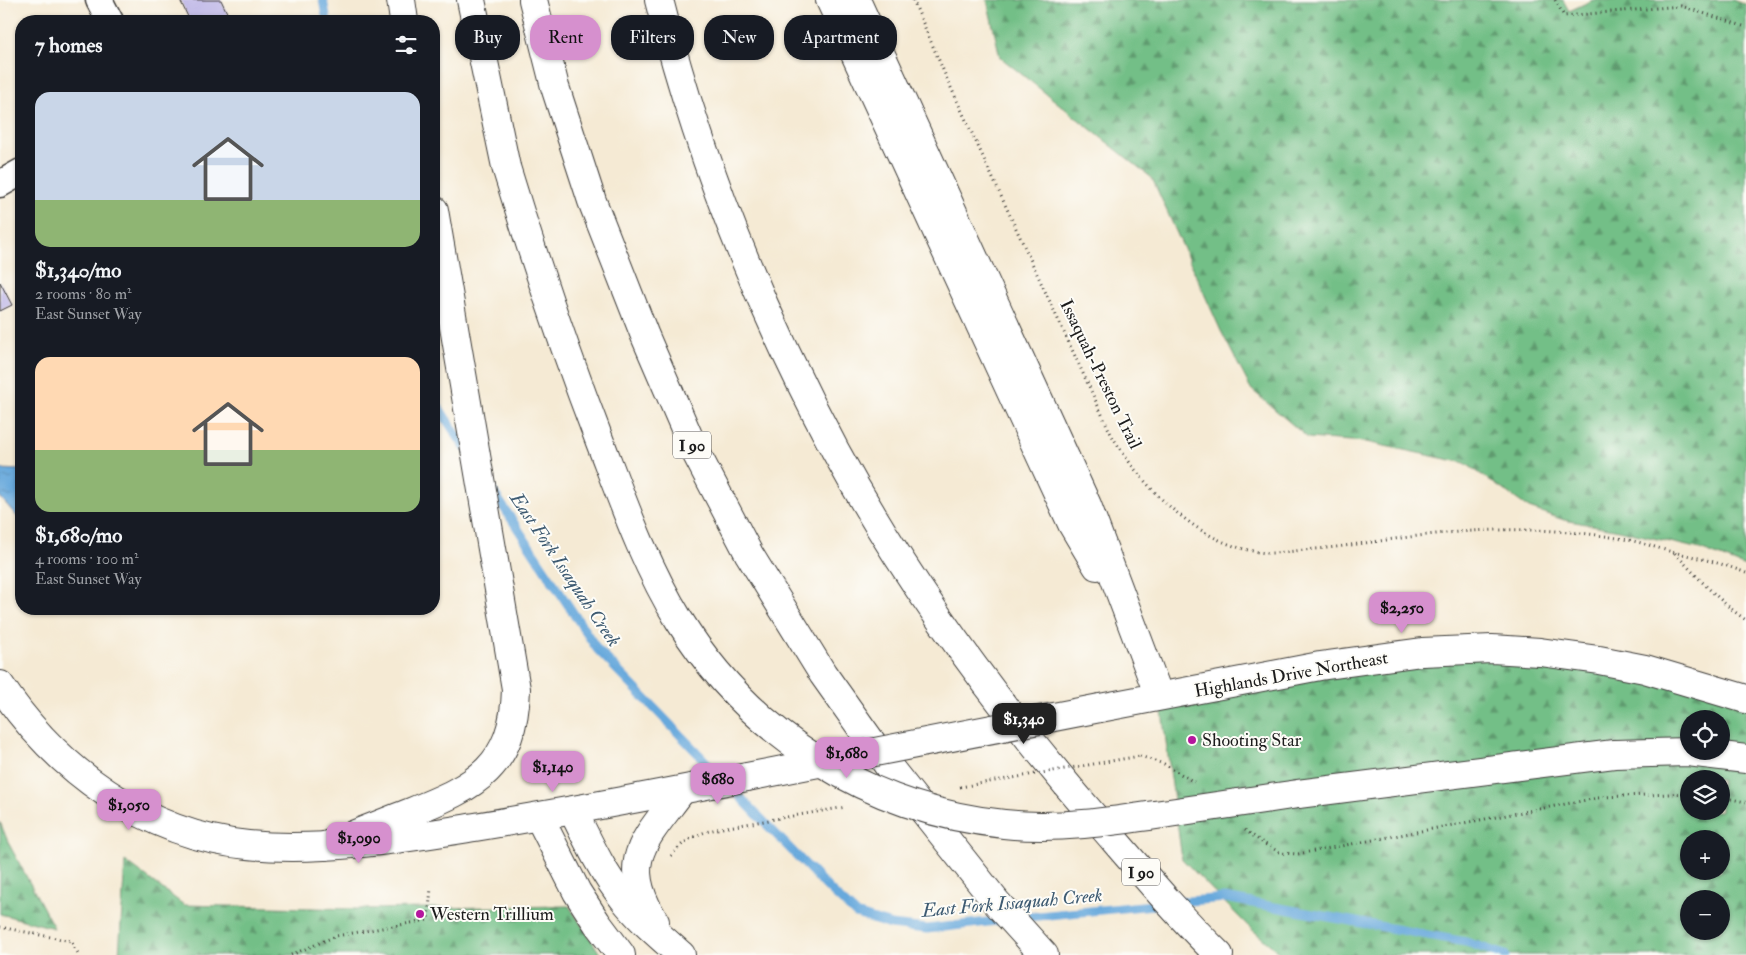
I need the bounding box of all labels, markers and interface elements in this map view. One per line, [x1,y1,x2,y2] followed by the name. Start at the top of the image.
[455,15,520,60] chip: Buy
[530,15,601,60] chip: Rent
[611,15,694,60] chip: Filters
[704,15,774,60] chip: New
[784,15,897,60] chip: Apartment
[392,31,420,59] icon: filters
[35,32,102,59] text: 7 homes
[183,124,273,214] icon: home
[35,257,121,284] text: $1,340/mo
[35,284,132,304] text: 2 rooms · 80 m²
[1054,296,1147,453] street label: Issaquah-Preston Trail
[35,304,142,324] text: East Sunset Way
[183,389,273,479] icon: home
[673,432,711,458] road number: I 90
[503,486,626,652] water label: East Fork Issaquah Creek
[35,522,122,549] text: $1,680/mo
[35,549,138,569] text: 4 rooms · 100 m²
[35,569,142,589] text: East Sunset Way
[1361,592,1443,634] pin: $2,250
[1380,598,1424,618] text: $2,250
[1192,646,1390,703] street label: Highlands Drive Northeast
[983,702,1065,745] pin: $1,340
[1003,709,1045,729] text: $1,340
[1680,710,1730,940] map controls
[1680,710,1730,760] button: locate
[1202,729,1302,752] place label: Shooting Star
[1186,734,1198,746] marker: Shooting Star
[806,736,888,779] pin: $1,680
[826,743,868,763] text: $1,680
[512,750,594,793] pin: $1,140
[532,757,574,777] text: $1,140
[688,762,748,805] pin: $680
[702,769,734,789] text: $680
[1680,770,1730,820] button: layers
[88,788,170,831] pin: $1,050
[108,795,150,815] text: $1,050
[318,822,400,864] pin: $1,090
[337,828,381,848] text: $1,090
[1680,830,1730,880] button: +
[1122,859,1160,886] road number: I 90
[919,883,1104,923] water label: East Fork Issaquah Creek
[1680,890,1730,940] button: −
[429,903,554,926] place label: Western Trillium
[414,908,426,920] marker: Western Trillium

